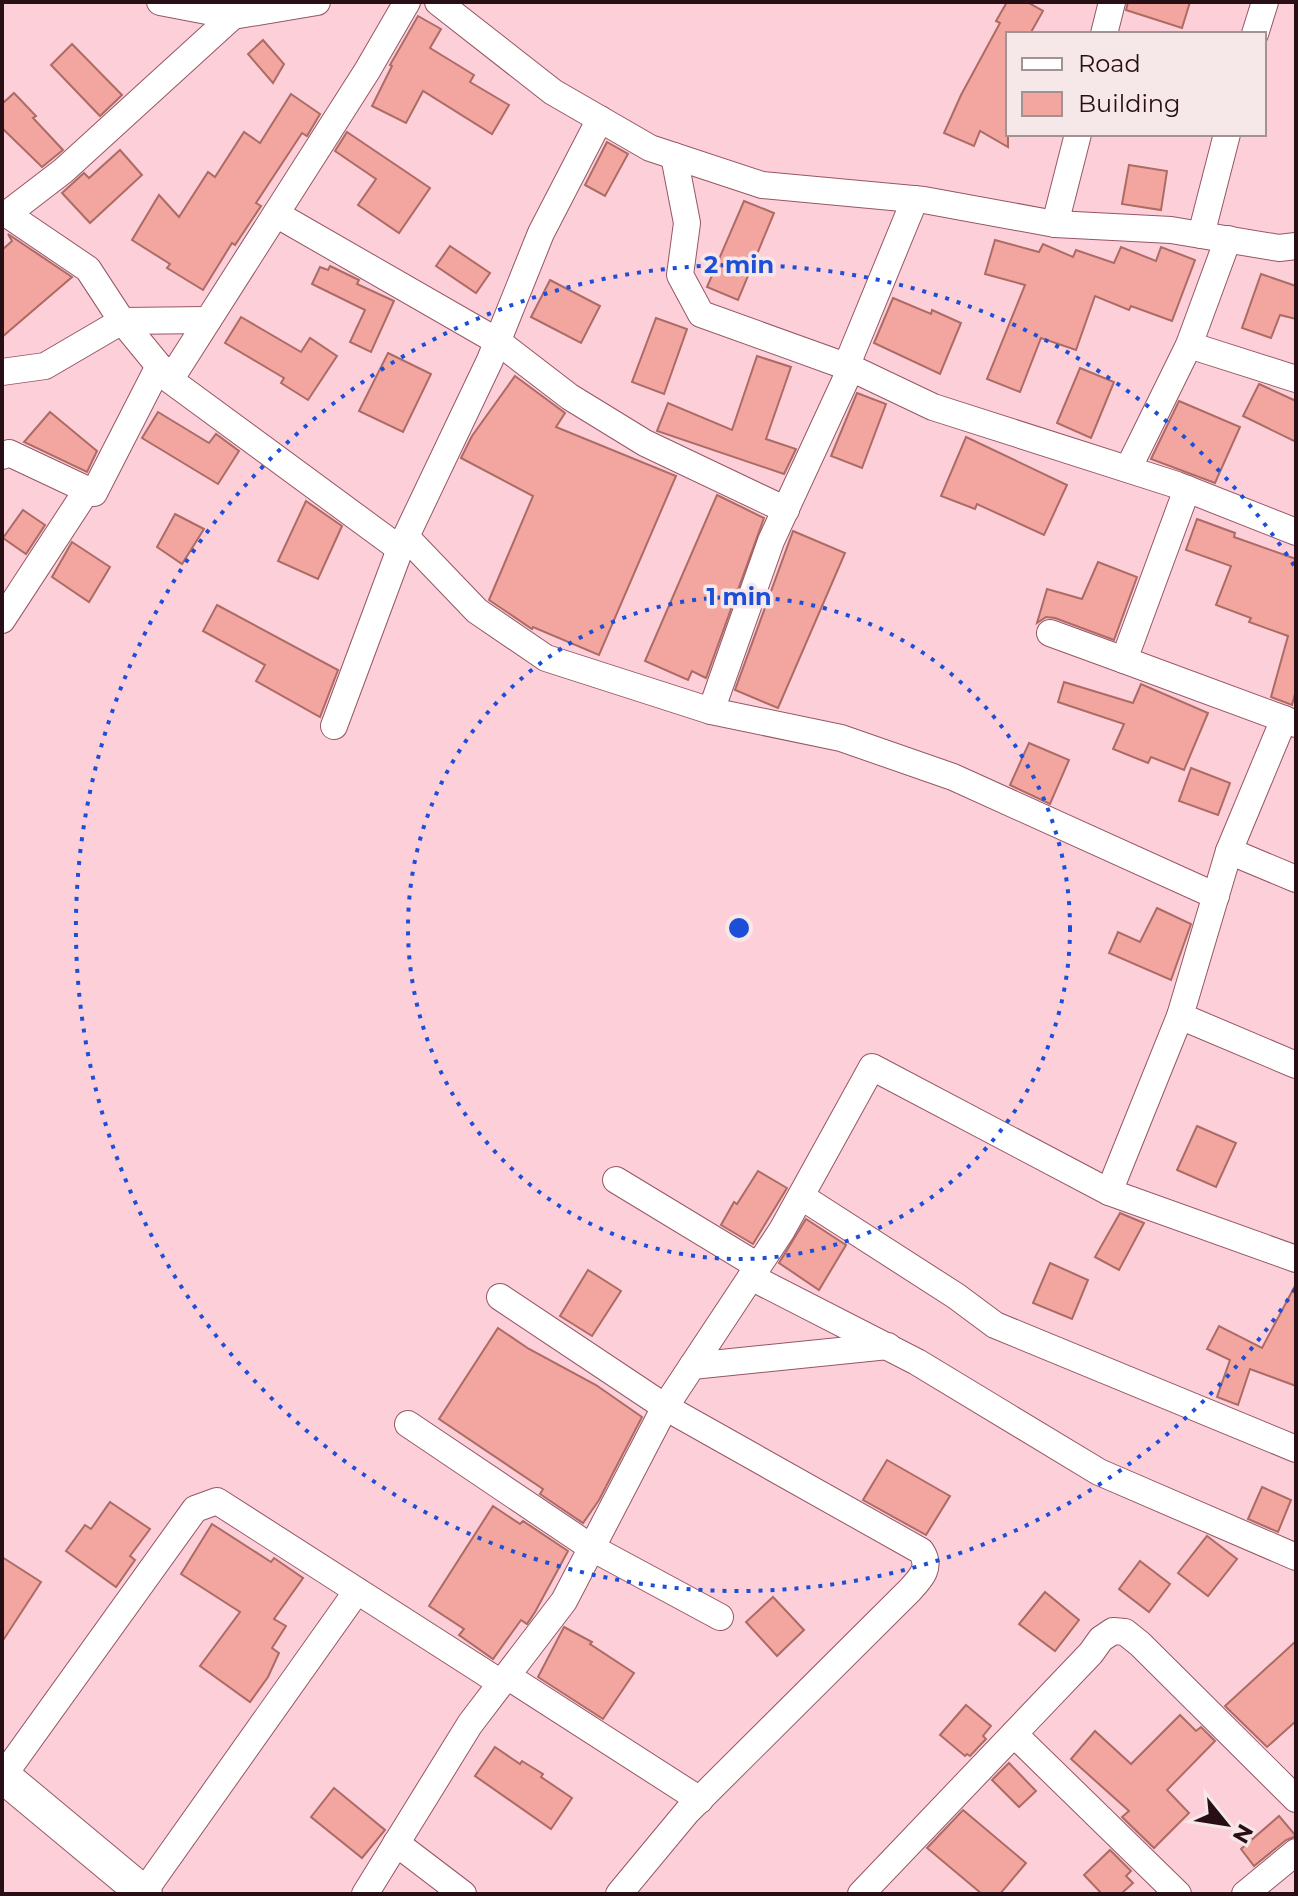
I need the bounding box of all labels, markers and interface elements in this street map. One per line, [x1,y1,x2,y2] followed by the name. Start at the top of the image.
[1006,32,1266,136] legend
[1078,49,1141,78] text: Road
[1078,89,1181,118] text: Building
[704,250,774,279] text: 2 min
[706,582,772,611] text: 1 min
[725,914,753,942] centre of rings
[1186,1784,1266,1864] north arrow
[1227,1819,1259,1848] text: N

